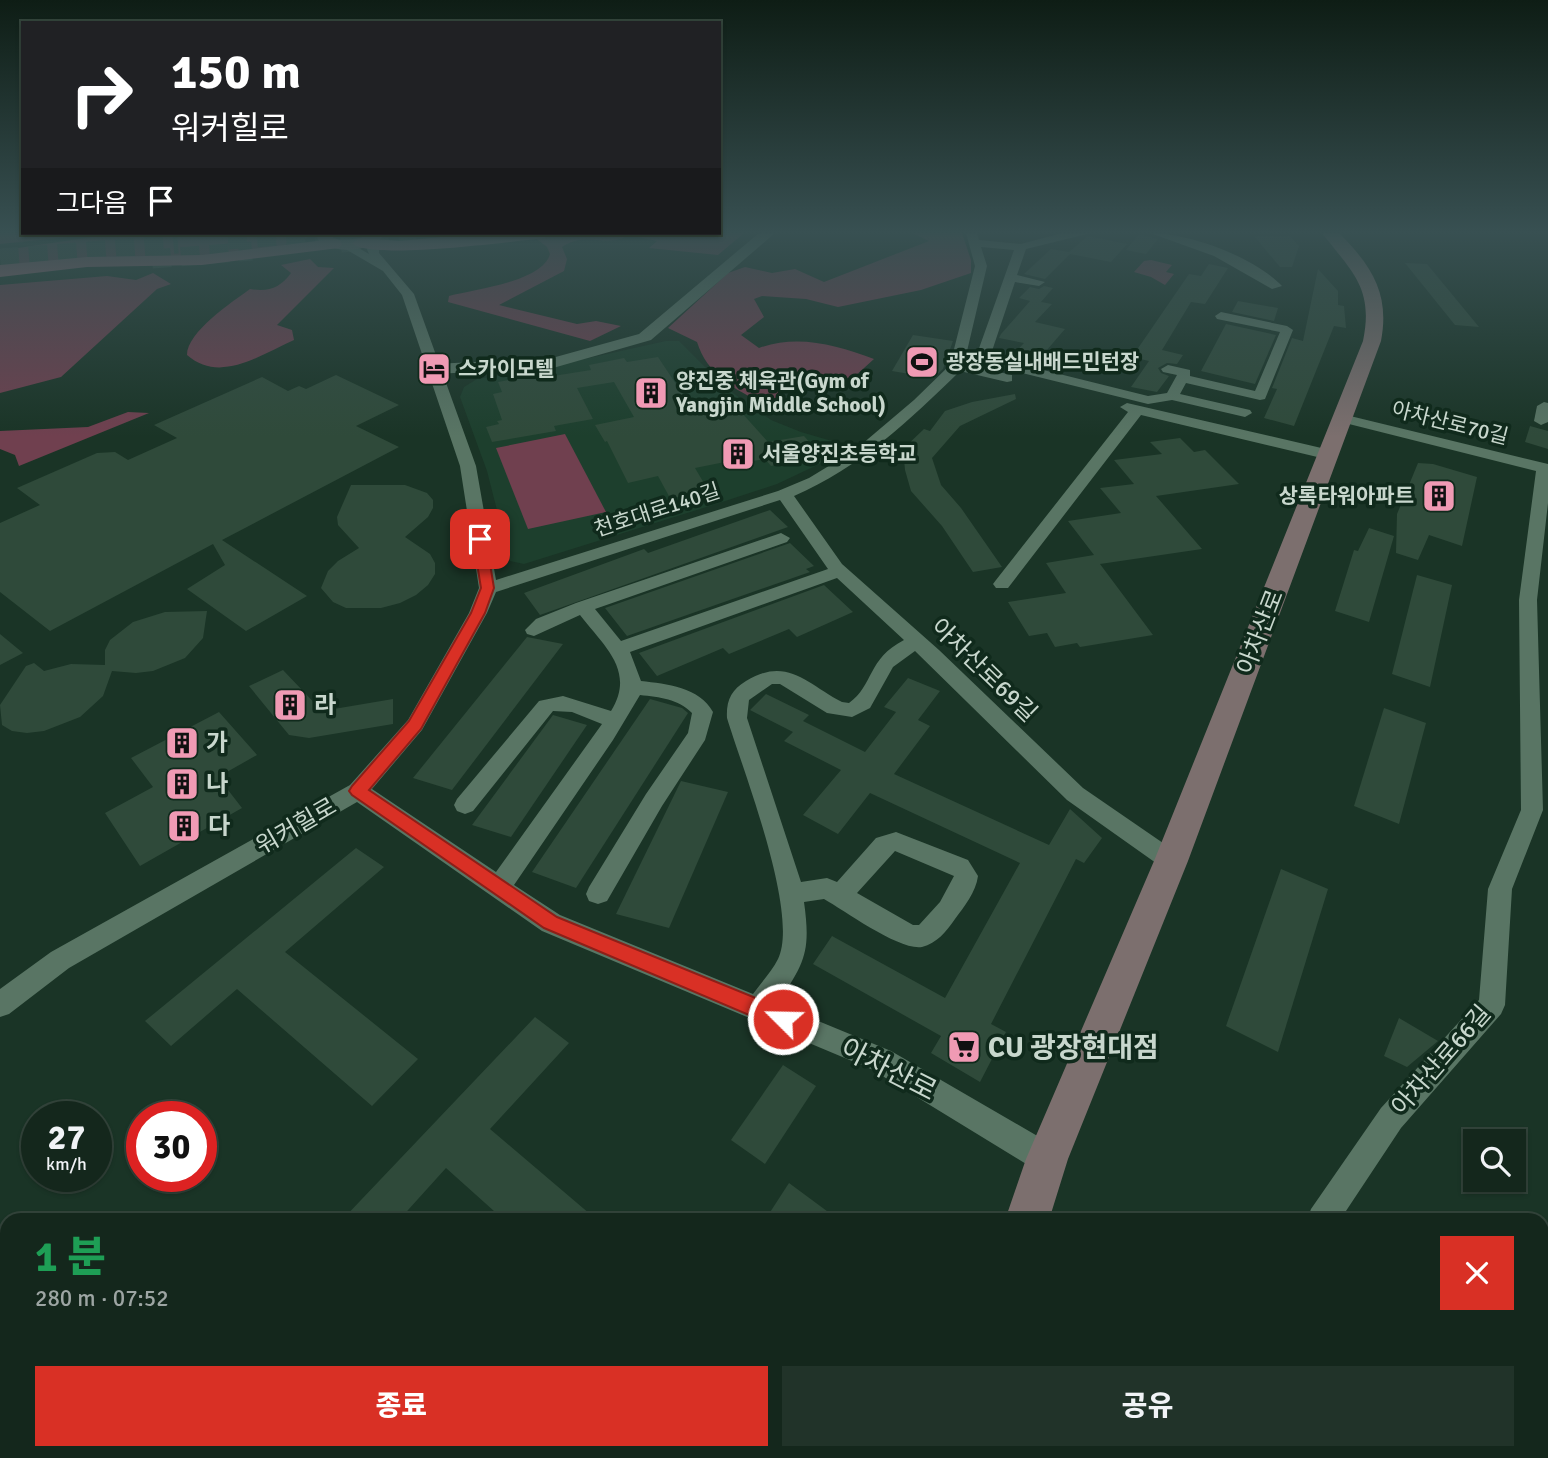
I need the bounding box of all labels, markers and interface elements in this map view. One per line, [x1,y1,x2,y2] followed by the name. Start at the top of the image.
[171,42,301,102] text: 150 m
[56,49,147,140] icon: right
[171,109,289,148] text: 워커힐로
[142,182,180,220] icon: arrive
[56,188,128,220] text: 그다음
[903,343,941,381] sports icon: 광장동실내배드민턴장
[946,349,1139,375] place label: 광장동실내배드민턴장
[415,350,453,388] hotel icon: 스카이모텔
[458,356,555,382] place label: 스카이모텔
[675,368,886,418] place label: 양진중 체육관(Gym of Yangjin Middle School)
[632,374,670,412] building icon: 양진중 체육관(Gym of Yangjin Middle School)
[1389,396,1511,450] street label: 아차산로70길
[719,435,757,473] building icon: 서울양진초등학교
[762,441,917,467] place label: 서울양진초등학교
[591,477,723,543] street label: 천호대로140길
[1420,477,1458,515] building icon: 상록타워아파트
[1279,483,1414,509] place label: 상록타워아파트
[450,509,510,569] pin
[461,520,499,558] icon: arrive
[1230,585,1290,679] street label: 아차산로
[925,612,1043,728] street label: 아차산로69길
[271,686,309,724] building icon: 라
[314,690,336,720] place label: 라
[163,724,201,762] building icon: 가
[206,728,228,758] place label: 가
[163,765,201,803] building icon: 나
[206,769,228,799] place label: 나
[250,791,342,861] street label: 워커힐로
[165,807,203,845] building icon: 다
[208,811,230,841] place label: 다
[746,982,820,1056] position arrow
[1385,999,1497,1121] street label: 아차산로66길
[945,1028,983,1066] supermarket icon: CU 광장현대점
[835,1031,942,1108] street label: 아차산로
[988,1031,1159,1065] place label: CU 광장현대점
[126,1101,217,1192] speed limit sign: 30
[48,1116,85,1159] text: 27
[1463,1129,1526,1192] map controls
[1463,1129,1526,1192] button: search
[46,1153,87,1175] text: km/h
[35,1232,106,1283] text: 1 분
[1440,1236,1514,1310] button: close
[35,1284,169,1313] text: 280 m · 07:52
[35,1366,768,1446] button: 종료
[782,1366,1514,1446] button: 공유

